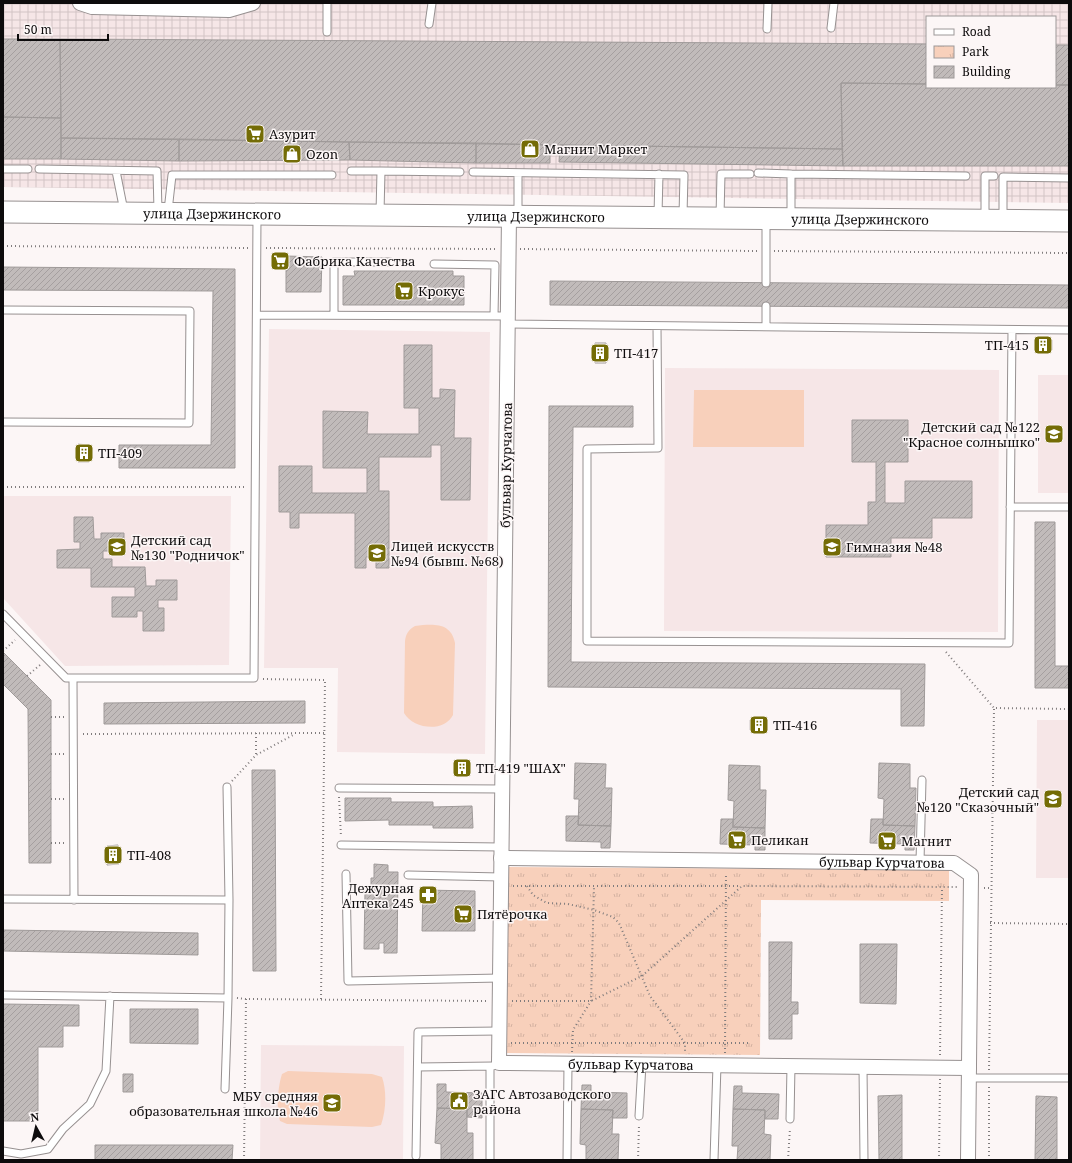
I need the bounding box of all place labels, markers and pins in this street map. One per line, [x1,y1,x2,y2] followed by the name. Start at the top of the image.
[244,123,266,145] supermarket icon: Азурит
[269,125,316,143] place label: Азурит
[519,138,541,160] shop icon: Магнит Маркет
[544,140,647,158] place label: Магнит Маркет
[281,143,303,165] shop icon: Ozon
[306,145,339,163] place label: Ozon
[269,250,291,272] supermarket icon: Фабрика Качества
[294,252,415,270] place label: Фабрика Качества
[393,280,415,302] supermarket icon: Крокус
[418,282,464,300] place label: Крокус
[1032,334,1054,356] building icon: ТП-415
[985,336,1029,354] place label: ТП-415
[589,342,611,364] building icon: ТП-417
[614,344,658,362] place label: ТП-417
[903,418,1040,451] place label: Детский сад №122 "Красное солнышко"
[1043,423,1065,445] school or university icon: Детский сад №122 "Красное солнышко"
[73,442,95,464] building icon: ТП-409
[98,444,142,462] place label: ТП-409
[131,531,245,564] place label: Детский сад №130 "Родничок"
[106,536,128,558] school or university icon: Детский сад №130 "Родничок"
[821,536,843,558] school or university icon: Гимназия №48
[391,537,503,570] place label: Лицей искусств №94 (бывш. №68)
[846,538,943,556] place label: Гимназия №48
[366,542,388,564] school or university icon: Лицей искусств №94 (бывш. №68)
[748,714,770,736] building icon: ТП-416
[773,716,817,734] place label: ТП-416
[451,757,473,779] building icon: ТП-419 "ШАХ"
[476,759,566,777] place label: ТП-419 "ШАХ"
[917,783,1039,816] place label: Детский сад №120 "Сказочный"
[1042,788,1064,810] school or university icon: Детский сад №120 "Сказочный"
[726,829,748,851] supermarket icon: Пеликан
[876,830,898,852] supermarket icon: Магнит
[751,831,809,849] place label: Пеликан
[901,832,951,850] place label: Магнит
[102,844,124,866] building icon: ТП-408
[127,846,171,864] place label: ТП-408
[342,879,414,912] place label: Дежурная Аптека 245
[417,884,439,906] pharmacy icon: Дежурная Аптека 245
[452,903,474,925] supermarket icon: Пятёрочка
[477,905,548,923] place label: Пятёрочка
[473,1085,611,1118] place label: ЗАГС Автозаводского района
[129,1087,318,1120] place label: МБУ средняя образовательная школа №46
[448,1090,470,1112] public building icon: ЗАГС Автозаводского района
[321,1092,343,1114] school or university icon: МБУ средняя образовательная школа №46

